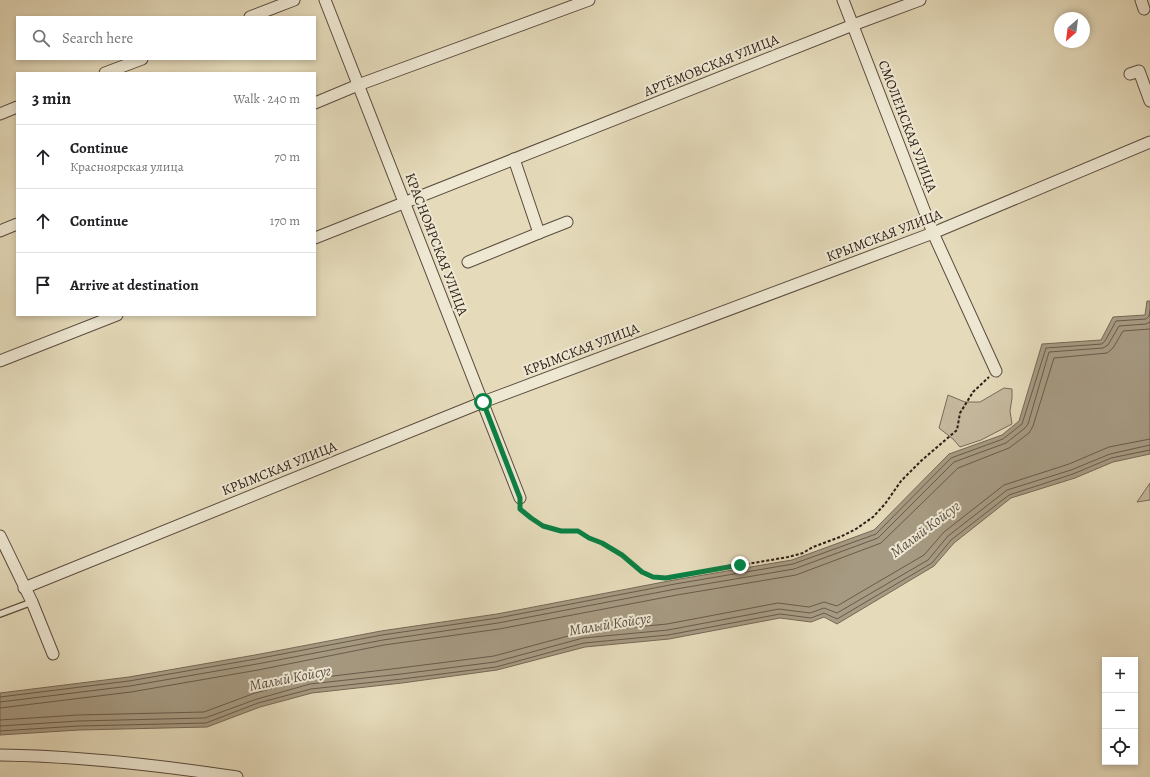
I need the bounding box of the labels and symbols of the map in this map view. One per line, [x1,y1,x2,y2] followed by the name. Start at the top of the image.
[1054,12,1090,48] north arrow
[640,29,782,102] street label: АРТЁМОВСКАЯ УЛИЦА
[874,57,942,196] street label: СМОЛЕНСКАЯ УЛИЦА
[400,170,473,319] street label: КРАСНОЯРСКАЯ УЛИЦА
[824,204,946,266] street label: КРЫМСКАЯ УЛИЦА
[521,318,643,380] street label: КРЫМСКАЯ УЛИЦА
[474,393,492,411] route start
[219,436,340,500] street label: КРЫМСКАЯ УЛИЦА
[886,496,964,562] water label: Малый Койсуг
[731,556,749,574] route end
[568,608,652,640] water label: Малый Койсуг
[247,660,333,696] water label: Малый Койсуг

